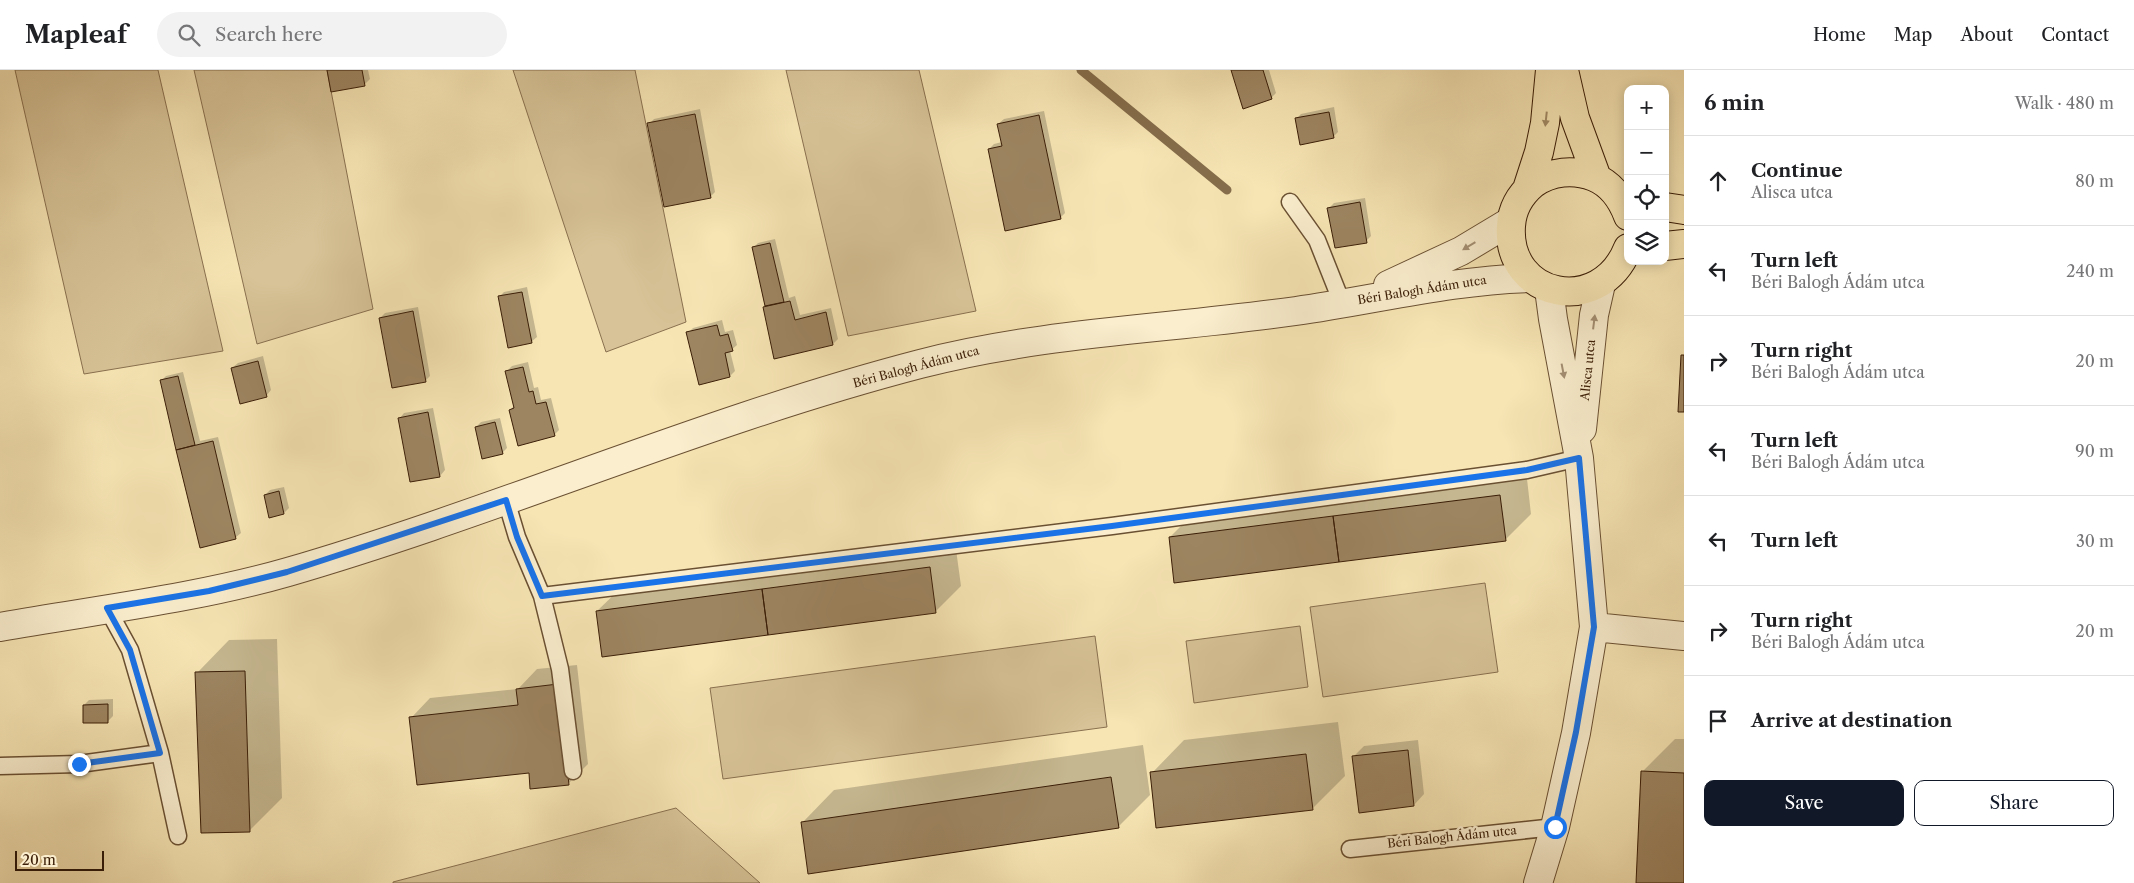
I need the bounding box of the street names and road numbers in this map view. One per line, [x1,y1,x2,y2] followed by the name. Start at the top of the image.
[1356,271,1488,307] street label: Béri Balogh Ádám utca
[1577,338,1598,402] street label: Alisca utca
[851,341,981,391] street label: Béri Balogh Ádám utca
[1386,821,1518,851] street label: Béri Balogh Ádám utca

